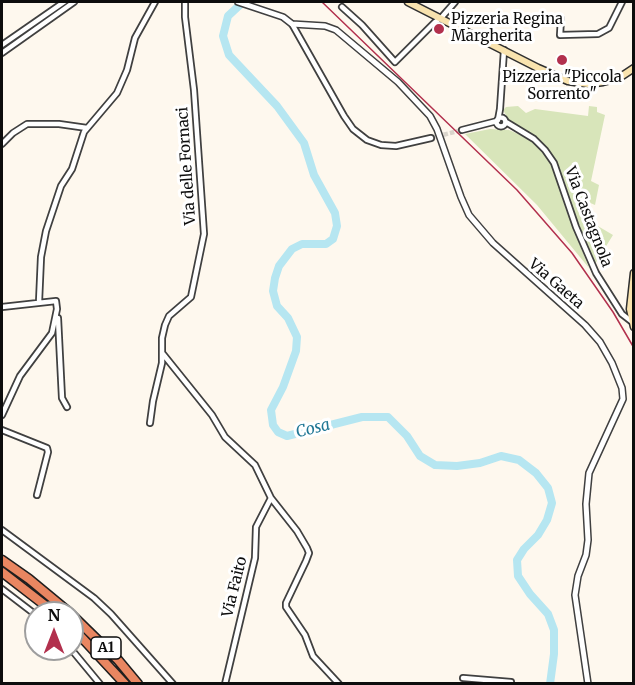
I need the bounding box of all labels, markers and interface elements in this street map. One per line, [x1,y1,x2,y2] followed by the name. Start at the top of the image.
[451,11,563,46] place label: Pizzeria Regina Margherita
[432,22,446,36] marker: Pizzeria Regina Margherita
[555,53,569,67] marker: Pizzeria "Piccola Sorrento"
[502,69,622,104] place label: Pizzeria "Piccola Sorrento"
[174,106,200,226] street label: Via delle Fornaci
[561,164,615,270] street label: Via Castagnola
[525,255,587,313] street label: Via Gaeta
[294,415,332,443] water label: Cosa
[219,555,251,619] street label: Via Faito
[24,601,84,661] north arrow
[48,605,60,625] text: N
[91,637,121,659] road number: A1

